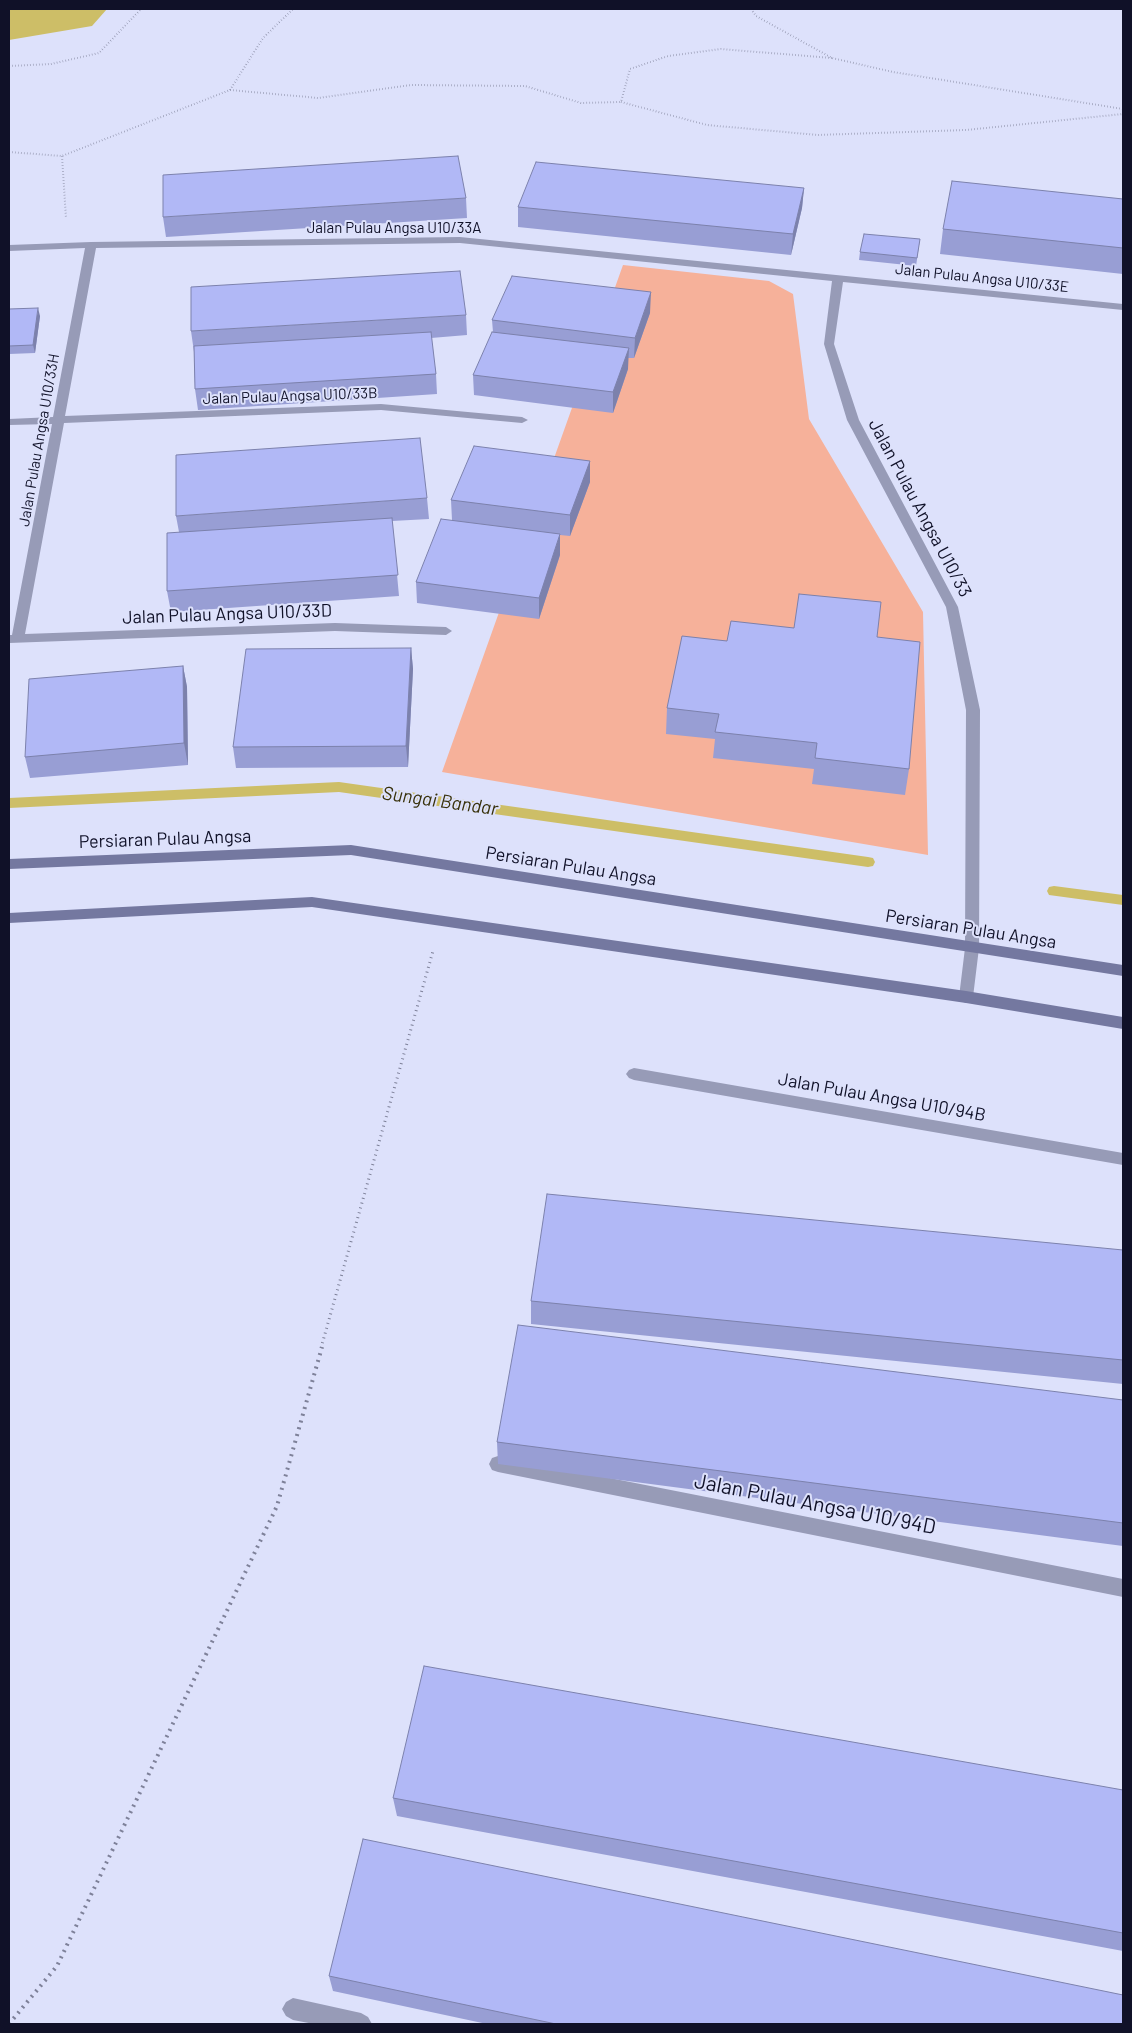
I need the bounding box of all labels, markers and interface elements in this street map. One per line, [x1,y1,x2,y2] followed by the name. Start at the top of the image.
[307,219,481,237] street label: Jalan Pulau Angsa U10/33A
[894,260,1070,296] street label: Jalan Pulau Angsa U10/33E
[15,352,63,528] street label: Jalan Pulau Angsa U10/33H
[202,384,378,408] street label: Jalan Pulau Angsa U10/33B
[864,415,976,601] street label: Jalan Pulau Angsa U10/33
[122,600,332,628] street label: Jalan Pulau Angsa U10/33D
[381,782,499,820] water label: Sungai Bandar
[78,825,252,853] street label: Persiaran Pulau Angsa
[484,842,658,890] street label: Persiaran Pulau Angsa
[884,905,1058,953] street label: Persiaran Pulau Angsa
[776,1068,988,1126] street label: Jalan Pulau Angsa U10/94B
[692,1468,938,1540] street label: Jalan Pulau Angsa U10/94D

